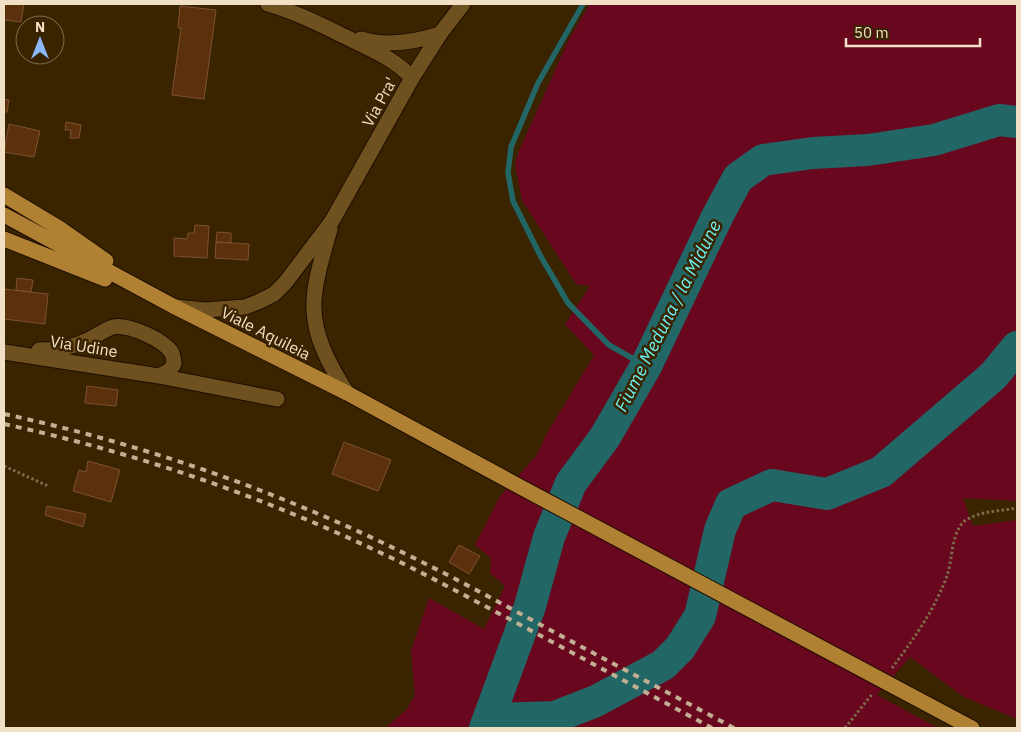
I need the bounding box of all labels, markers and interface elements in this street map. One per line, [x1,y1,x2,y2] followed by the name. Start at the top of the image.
[15,15,65,65] north arrow
[846,15,980,47] scale bar
[35,18,45,36] text: N
[854,23,889,42] text: 50 m
[357,74,401,130] street label: Via Pra'
[609,216,726,415] water label: Fiume Meduna / la Midune
[218,302,314,364] street label: Viale Aquileia
[49,331,119,361] street label: Via Udine

